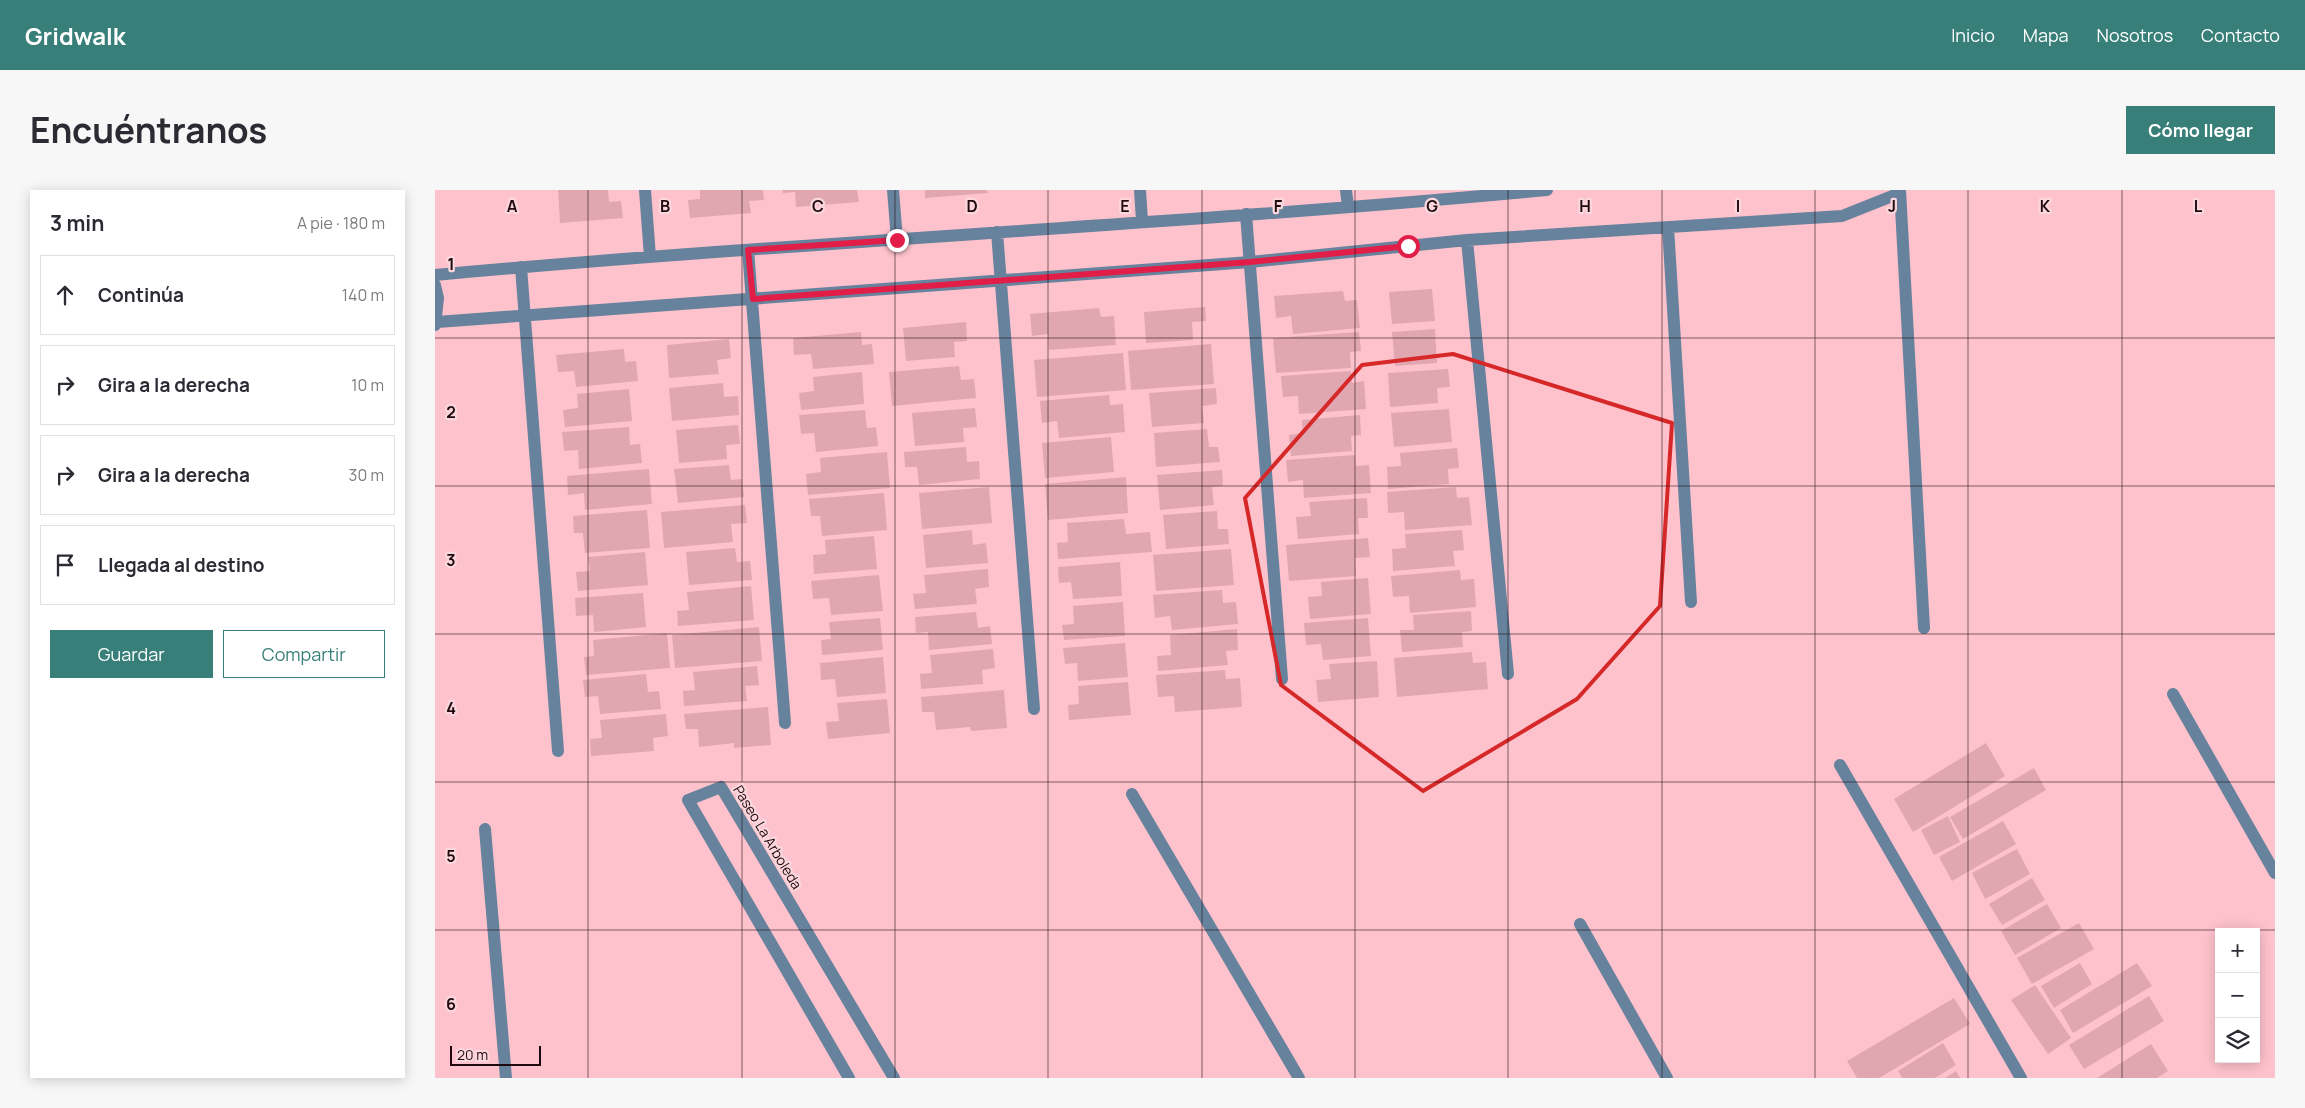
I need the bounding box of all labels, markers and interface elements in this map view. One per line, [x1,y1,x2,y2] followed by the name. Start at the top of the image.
[25,19,126,52] text: Gridwalk
[1951,23,1995,47] text: Inicio
[2023,23,2069,47] text: Mapa
[2097,23,2173,47] text: Nosotros
[2201,23,2280,47] text: Contacto
[30,106,267,154] text: Encuéntranos
[2126,106,2275,154] button: Cómo llegar
[507,195,518,217] text: A
[660,195,670,217] text: B
[812,195,824,217] text: C
[966,195,978,217] text: D
[1120,195,1130,217] text: E
[1274,195,1283,217] text: F
[1426,195,1438,217] text: G
[1579,195,1591,217] text: H
[1736,195,1740,217] text: I
[1888,195,1896,217] text: J
[2040,195,2051,217] text: K
[2194,195,2203,217] text: L
[50,209,104,237] text: 3 min
[297,212,385,234] text: A pie · 180 m
[886,229,909,252] route end
[1397,235,1420,258] route start
[447,253,455,275] text: 1
[51,281,79,309] icon: ahead
[98,282,184,308] text: Continúa
[342,284,384,306] text: 140 m
[51,371,79,399] icon: right
[98,372,250,398] text: Gira a la derecha
[351,374,384,396] text: 10 m
[446,401,456,423] text: 2
[51,461,79,489] icon: right
[98,462,250,488] text: Gira a la derecha
[349,464,384,486] text: 30 m
[446,549,456,571] text: 3
[51,551,79,579] icon: arrive
[98,552,265,578] text: Llegada al destino
[50,630,213,678] button: Guardar
[223,630,385,678] button: Compartir
[446,697,456,719] text: 4
[729,781,807,893] street label: Paseo La Arboleda
[446,845,456,867] text: 5
[2215,928,2260,1063] map controls
[2215,928,2260,973] button: +
[2215,973,2260,1018] button: −
[446,993,456,1015] text: 6
[2215,1018,2260,1063] button: layers
[450,1043,541,1066] scale bar
[457,1045,488,1064] text: 20 m

